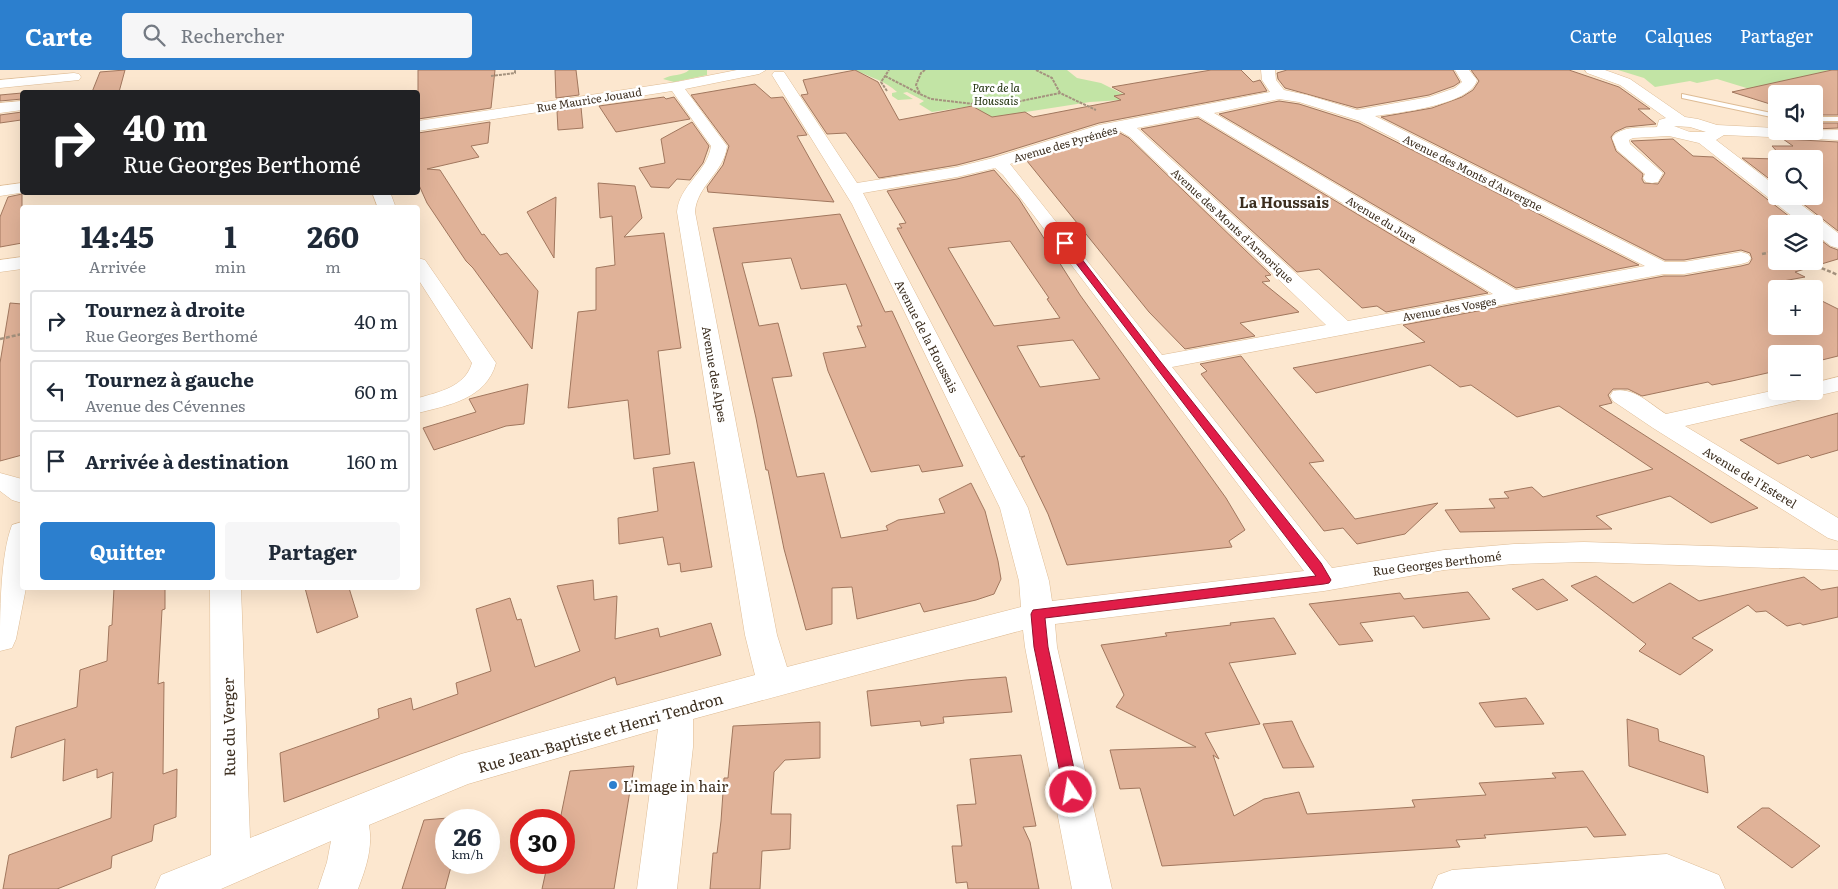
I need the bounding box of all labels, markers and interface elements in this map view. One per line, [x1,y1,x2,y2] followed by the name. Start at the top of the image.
[122,13,472,58] search box
[25,18,92,53] text: Carte
[140,21,168,49] icon: search
[180,21,284,49] text: Rechercher
[1570,22,1617,49] text: Carte
[1645,22,1712,49] text: Calques
[1740,22,1813,49] text: Partager
[972,79,1020,108] park label: Parc de la Houssais
[535,83,643,115] street label: Rue Maurice Jouaud
[1768,85,1823,400] map controls
[1768,85,1823,140] button: sound
[123,100,208,152] text: 40 m
[40,110,105,175] icon: right
[1011,121,1119,165] street label: Avenue des Pyrénées
[1401,130,1546,214] street label: Avenue des Monts d'Auvergne
[123,147,361,180] text: Rue Georges Berthomé
[1768,150,1823,205] button: search
[1168,164,1298,286] street label: Avenue des Monts d'Armorique
[1239,190,1329,213] district label: La Houssais
[1343,191,1421,247] street label: Avenue du Jura
[81,213,154,257] text: 14:45
[224,213,237,257] text: 1
[307,213,359,257] text: 260
[1768,215,1823,270] button: layers
[1044,222,1086,264] pin
[1051,229,1079,257] icon: arrive
[89,254,146,278] text: Arrivée
[215,254,246,278] text: min
[325,254,341,278] text: m
[891,276,964,396] street label: Avenue de la Houssais
[1768,280,1823,335] button: +
[1401,292,1497,324] street label: Avenue des Vosges
[85,295,245,323] text: Tournez à droite
[42,307,70,335] icon: right
[354,307,398,335] text: 40 m
[85,323,258,347] text: Rue Georges Berthomé
[698,325,732,424] street label: Avenue des Alpes
[1768,345,1823,400] button: −
[85,365,254,393] text: Tournez à gauche
[42,377,70,405] icon: left
[355,377,398,405] text: 60 m
[85,393,245,417] text: Avenue des Cévennes
[1700,442,1800,512] street label: Avenue de l'Esterel
[42,447,70,475] icon: arrive
[85,447,289,475] text: Arrivée à destination
[347,447,398,475] text: 160 m
[40,522,215,580] button: Quitter
[225,522,400,580] button: Partager
[1372,546,1502,580] street label: Rue Georges Berthomé
[216,677,240,777] street label: Rue du Verger
[475,686,725,778] street label: Rue Jean-Baptiste et Henri Tendron
[1044,765,1096,817] position arrow
[623,774,728,797] place label: L'image in hair
[607,779,619,791] marker: L'image in hair
[510,809,575,874] speed limit sign: 30
[453,817,482,854] text: 26
[452,845,483,863] text: km/h

